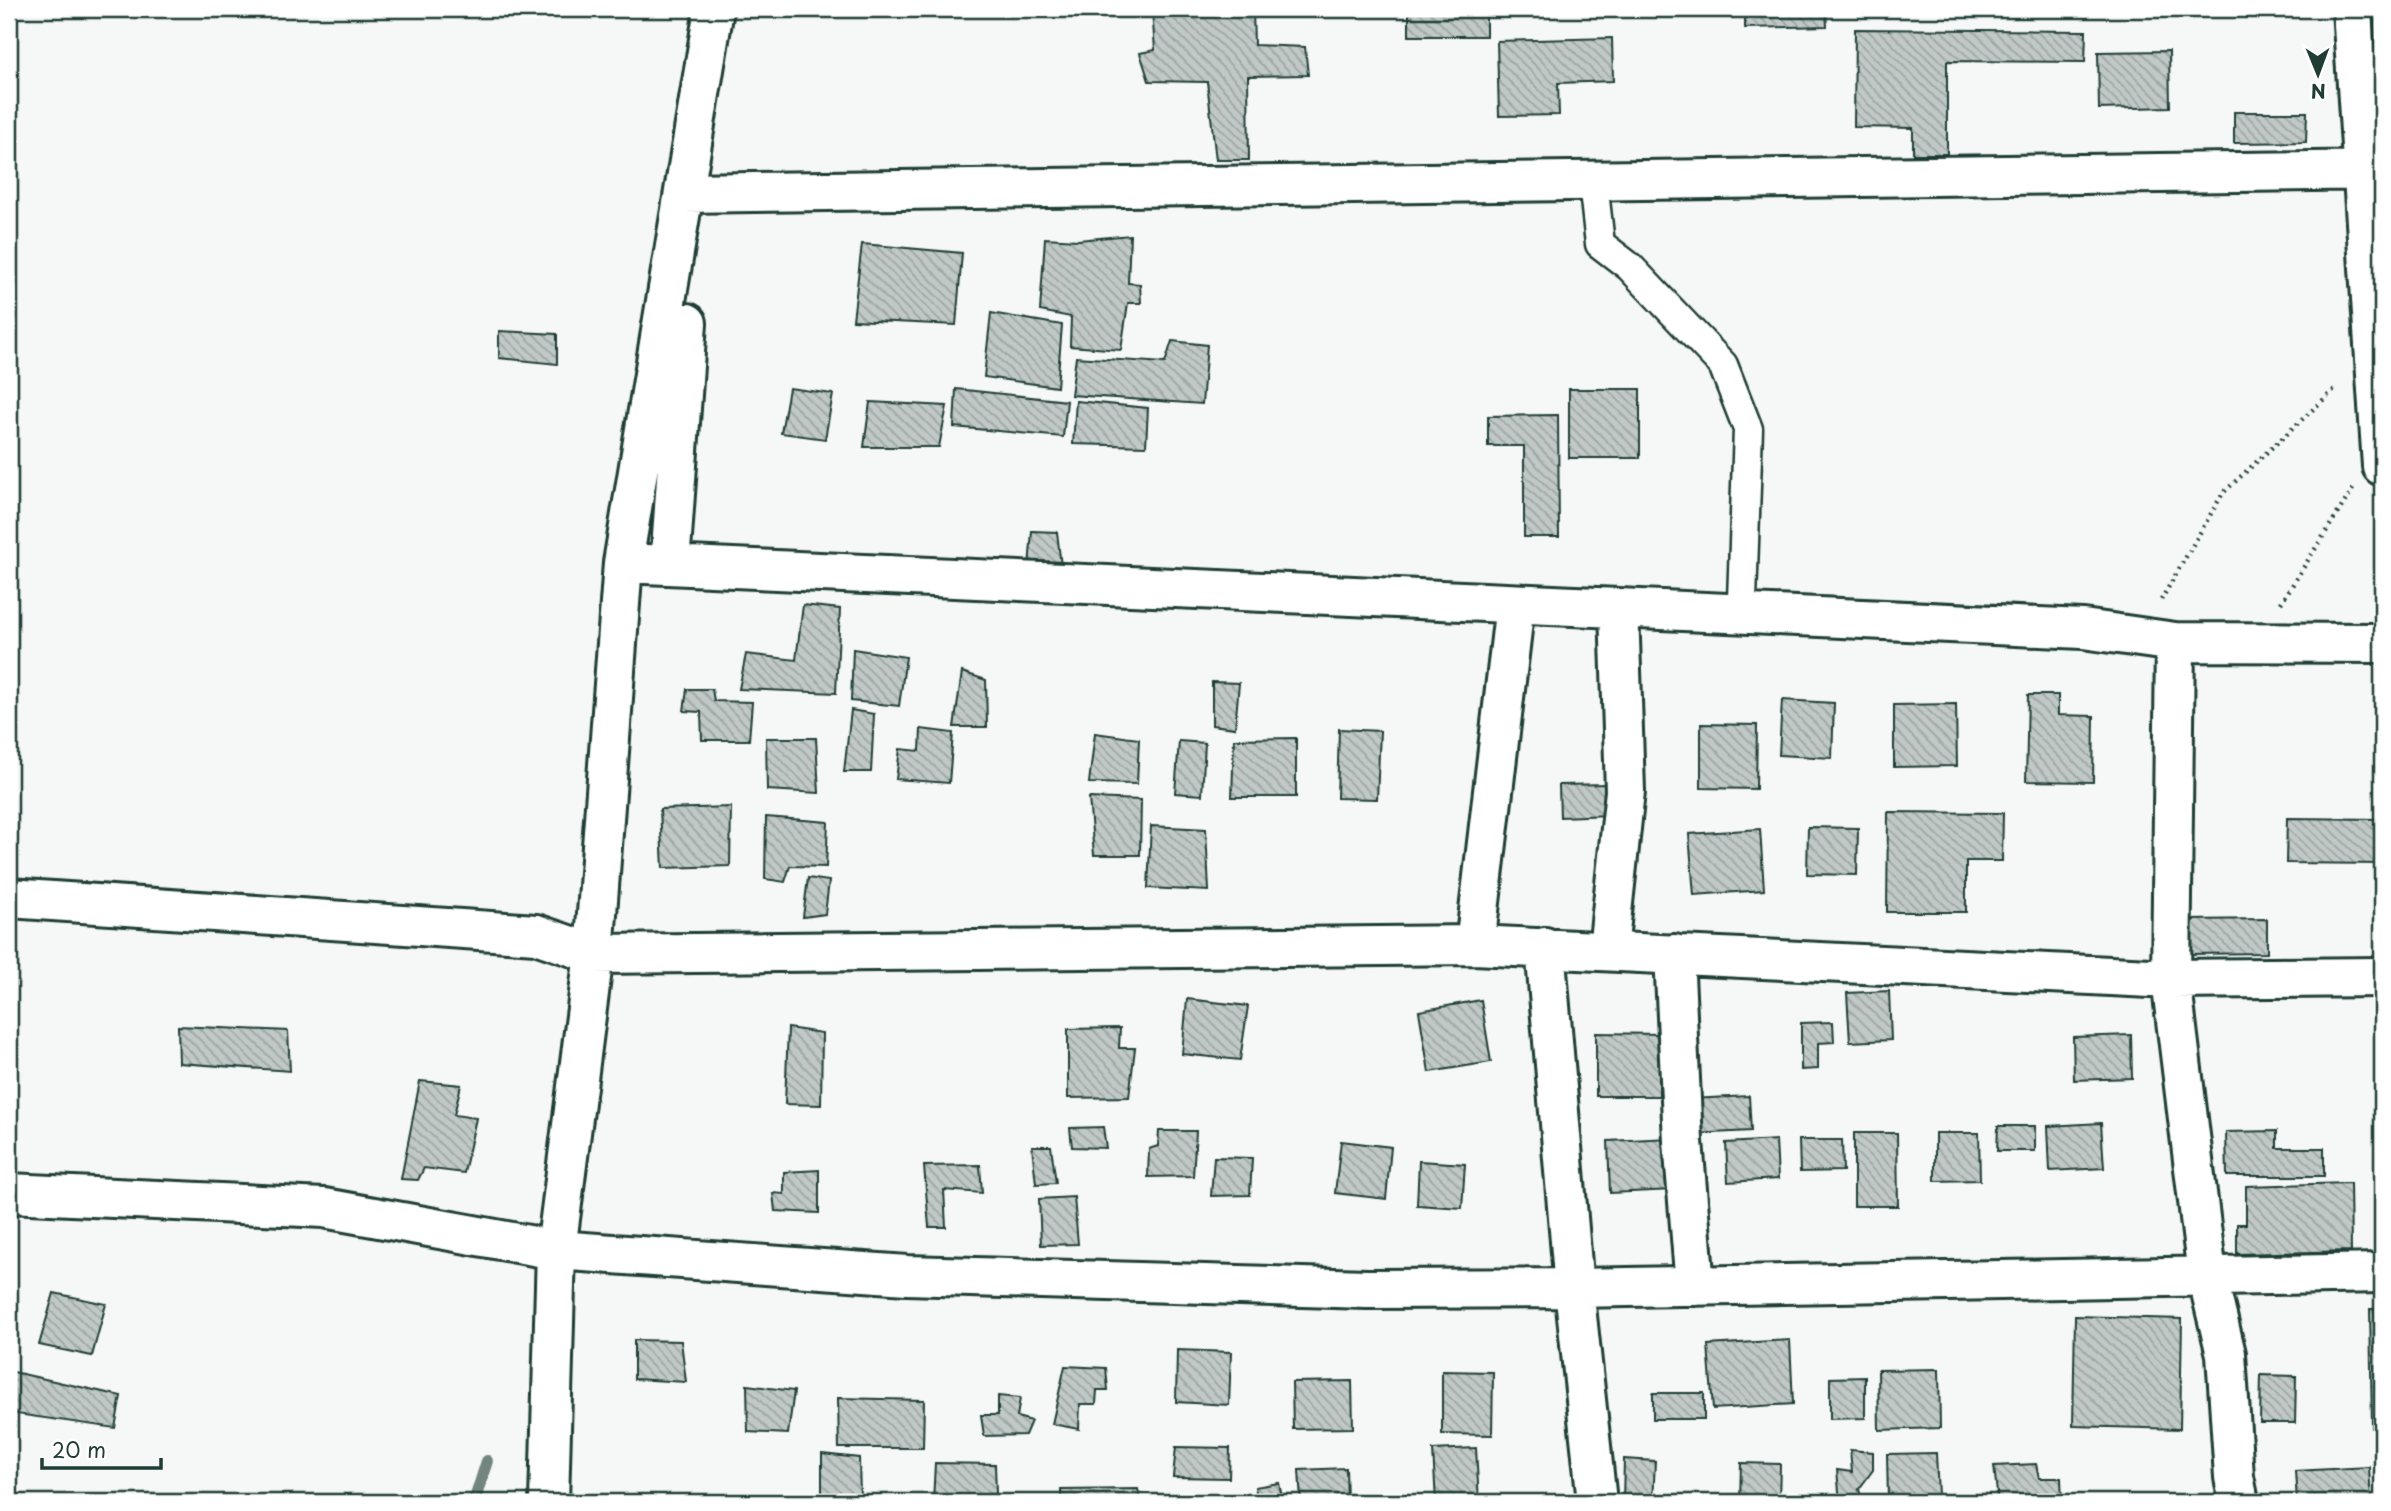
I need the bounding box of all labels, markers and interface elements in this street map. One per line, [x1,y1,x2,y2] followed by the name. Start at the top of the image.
[2282,38,2352,108] north arrow
[2311,78,2326,106] text: N
[42,1427,161,1471] scale bar
[52,1433,106,1465] text: 20 m

